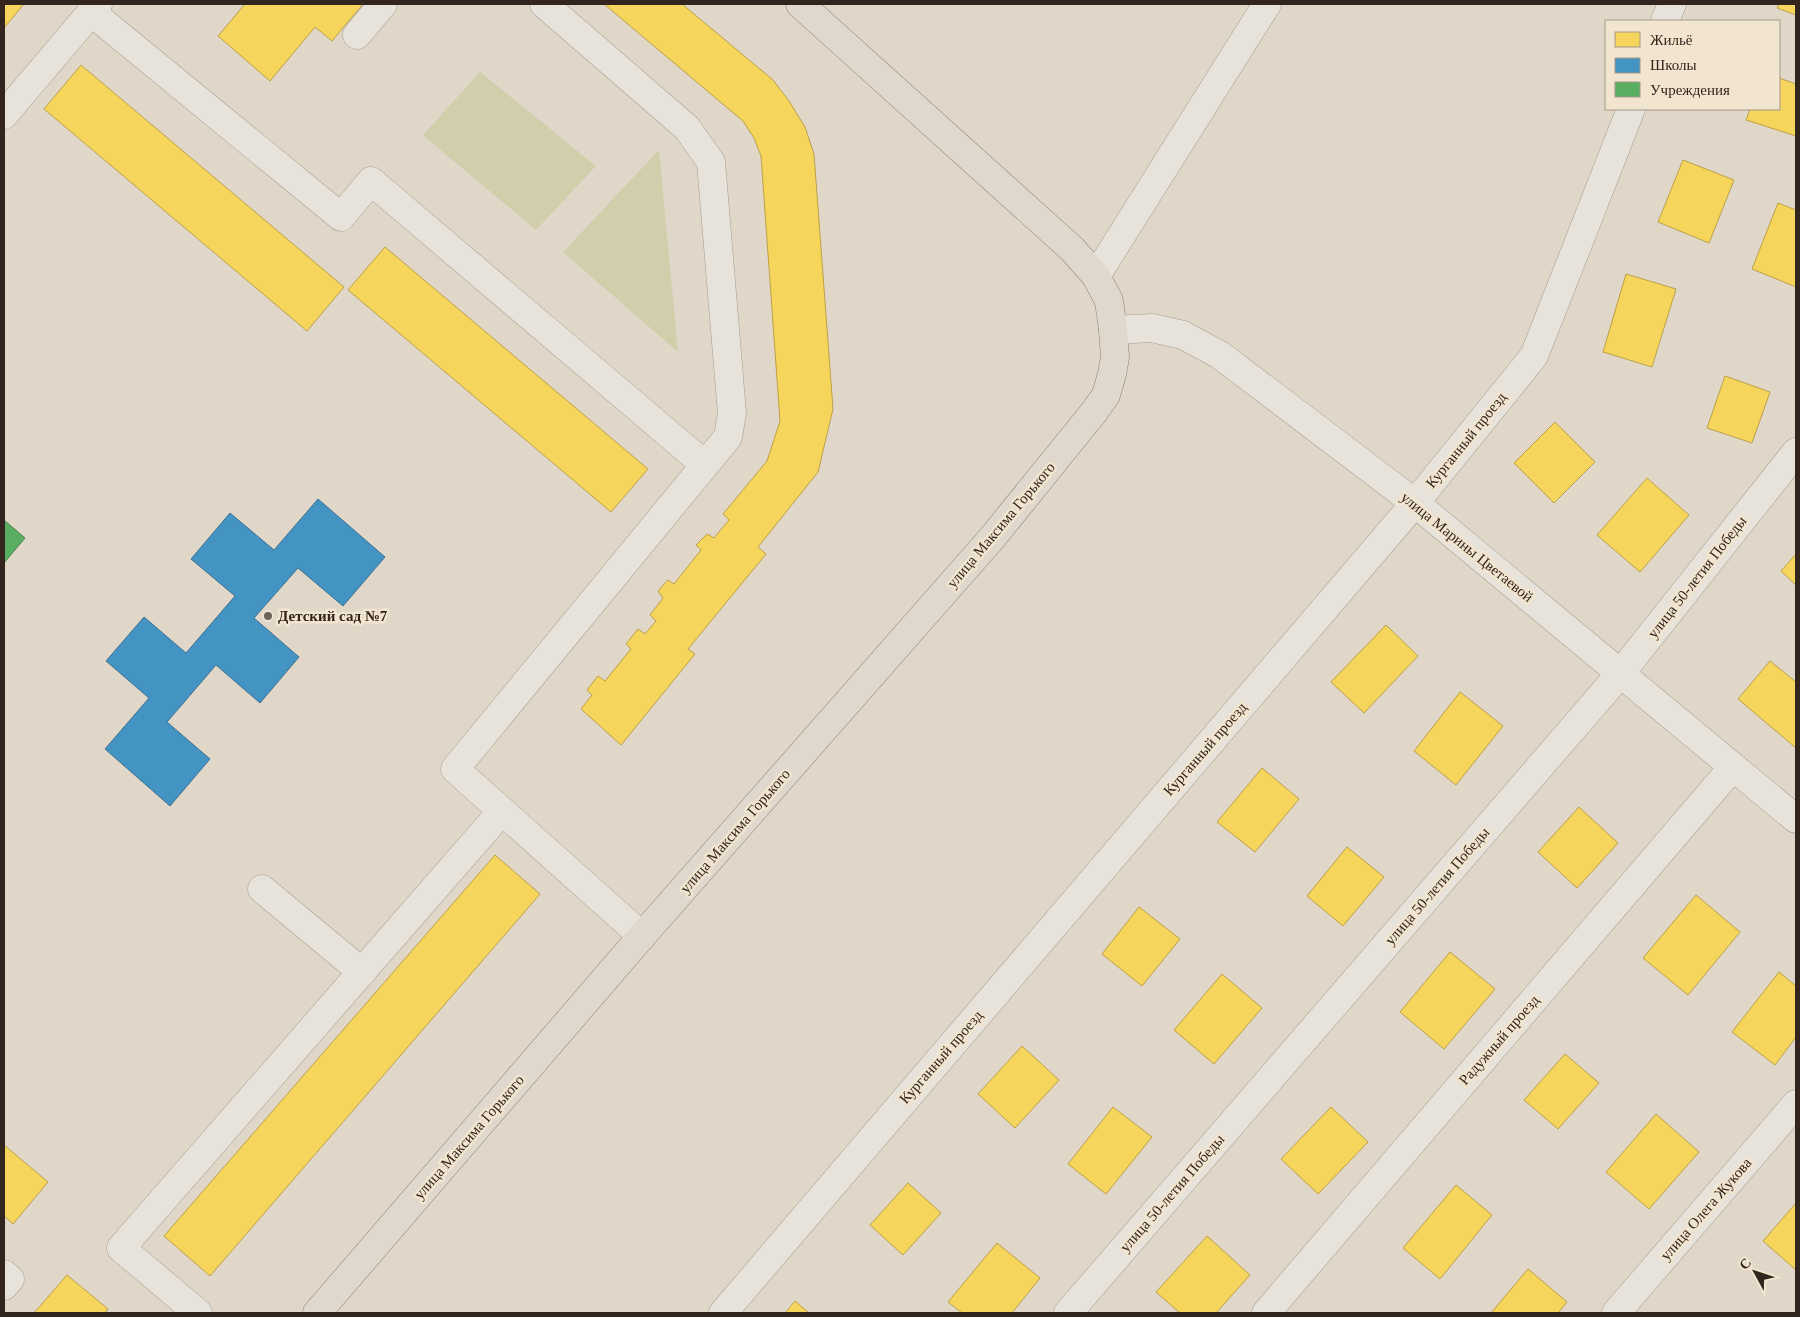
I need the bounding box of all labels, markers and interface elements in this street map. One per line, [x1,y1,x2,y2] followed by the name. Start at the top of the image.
[1605,20,1780,110] legend
[1650,32,1693,48] text: Жильё
[1650,57,1697,73] text: Школы
[1650,82,1730,98] text: Учреждения
[1423,389,1510,491] street label: Курганный проезд
[944,459,1058,591] street label: улица Максима Горького
[1398,489,1536,605] street label: улица Марины Цветаевой
[1644,513,1750,641] street label: улица 50-летия Победы
[278,608,388,624] place label: Детский сад №7
[262,610,274,622] marker: Детский сад №7
[1160,699,1250,799] street label: Курганный проезд
[677,766,793,896] street label: улица Максима Горького
[1382,824,1492,948] street label: улица 50-летия Победы
[1456,992,1543,1088] street label: Радужный проезд
[896,1007,986,1107] street label: Курганный проезд
[411,1072,527,1202] street label: улица Максима Горького
[1117,1131,1227,1255] street label: улица 50-летия Победы
[1657,1154,1755,1263] street label: улица Олега Жукова
[1730,1247,1780,1297] north arrow
[1736,1255,1754,1273] text: С

